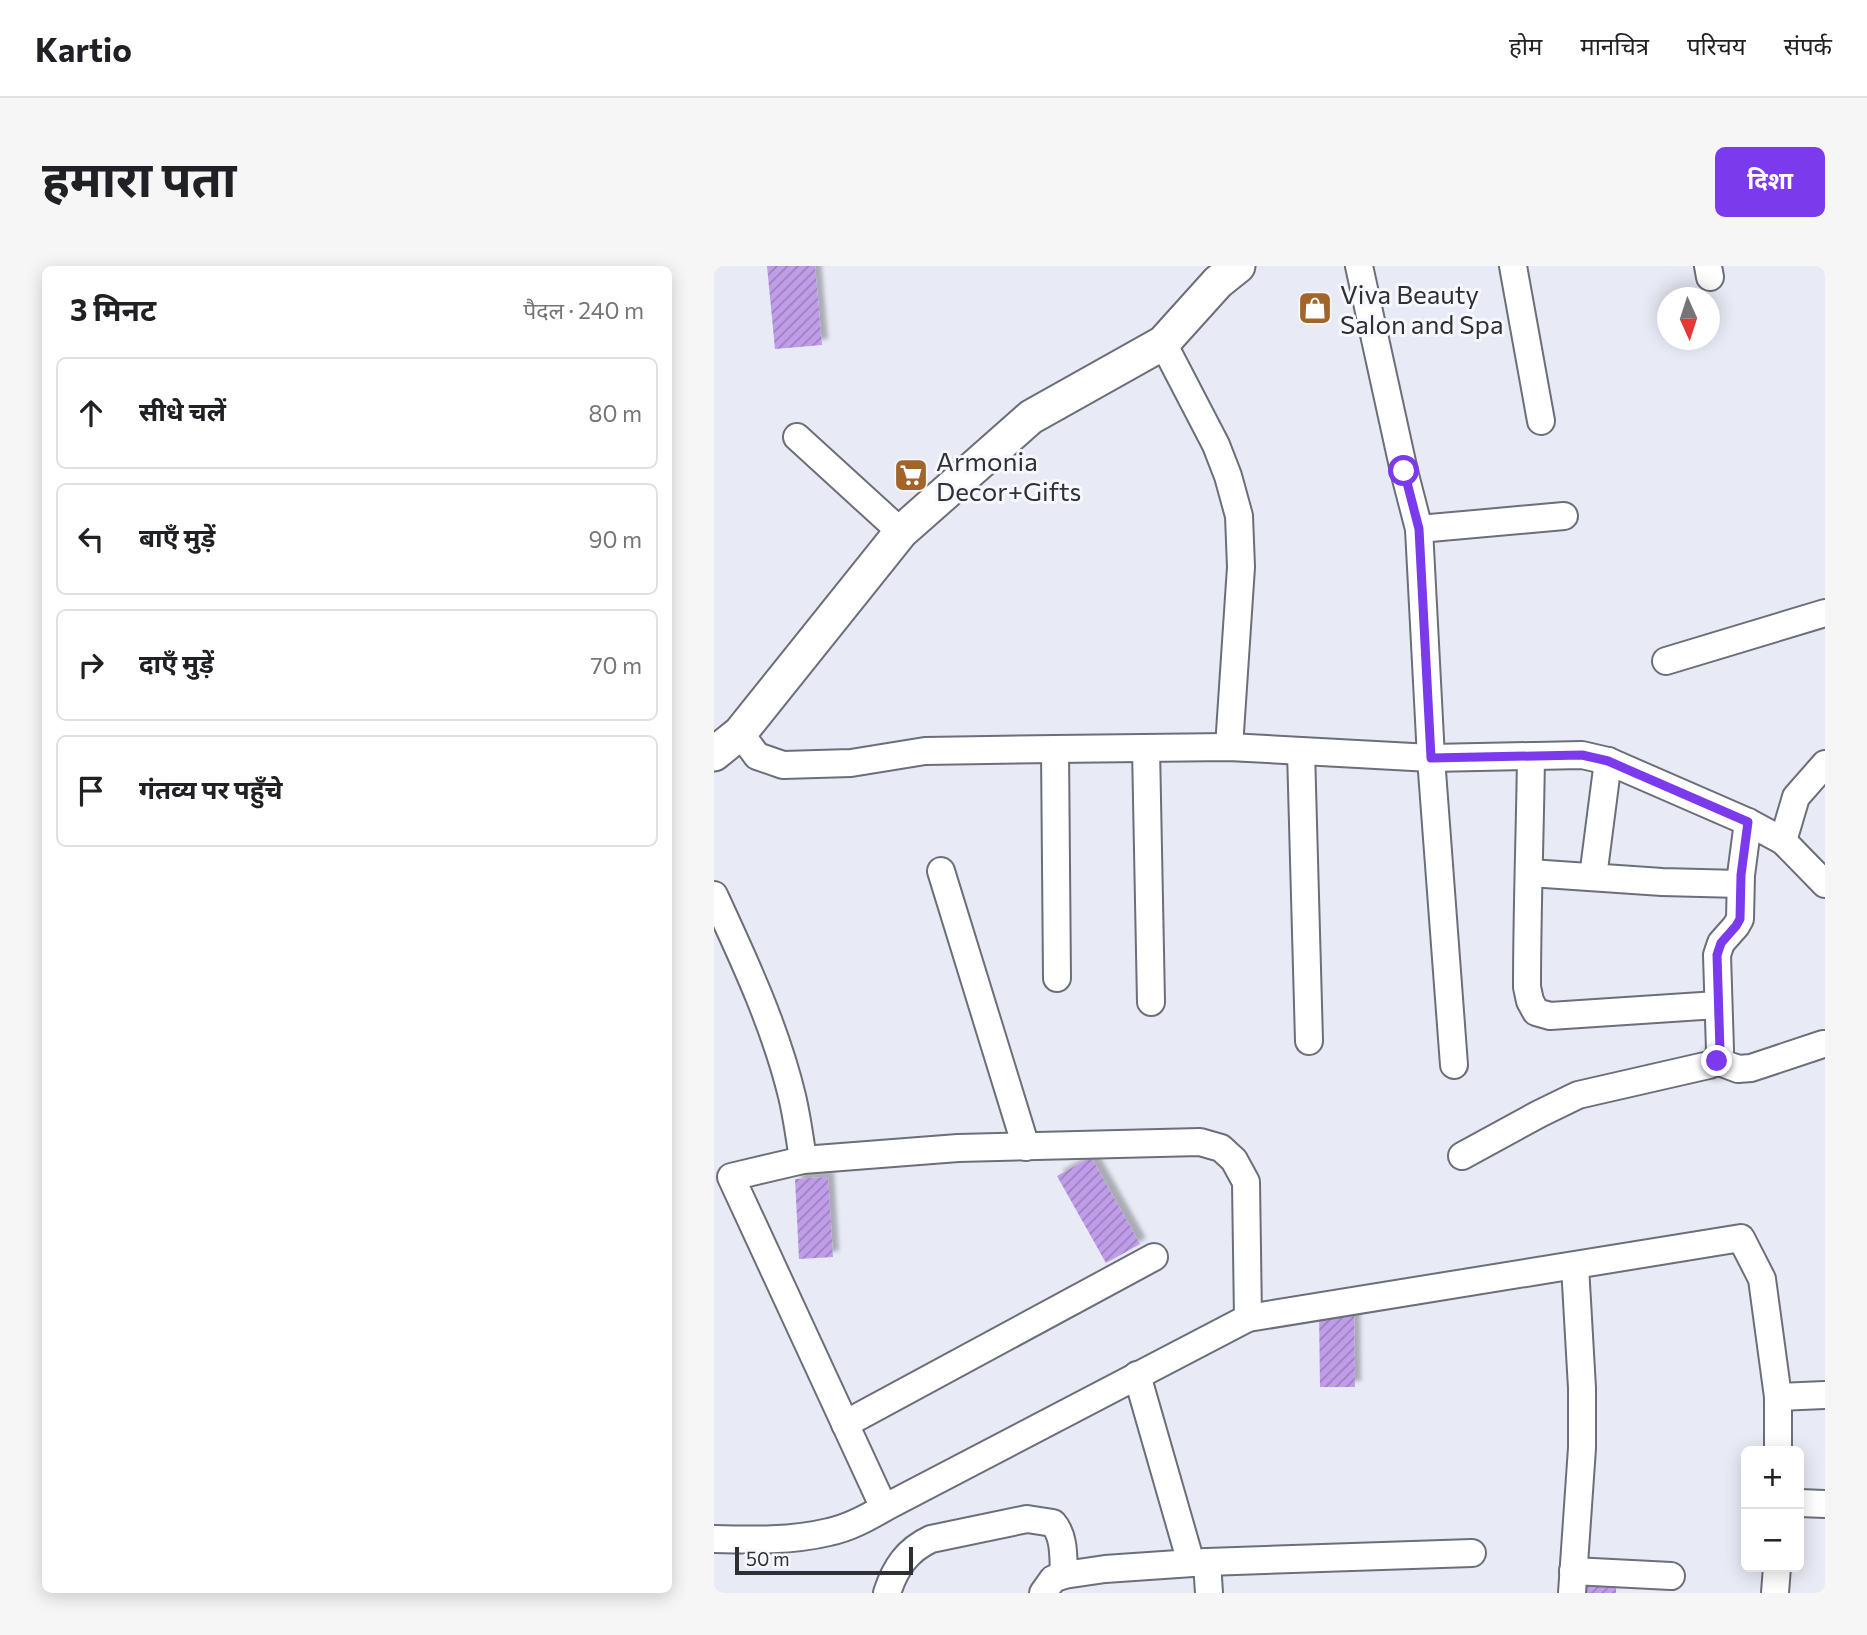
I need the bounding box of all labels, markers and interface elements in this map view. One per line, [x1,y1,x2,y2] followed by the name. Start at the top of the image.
[35,28,132,69] text: Kartio
[1509,31,1542,60] text: होम
[1580,31,1649,60] text: मानचित्र
[1687,31,1746,60] text: परिचय
[1784,31,1832,60] text: संपर्क
[42,147,236,207] text: हमारा पता
[1715,147,1825,217] button: दिशा
[1340,278,1504,339] place label: Viva Beauty Salon and Spa
[1657,287,1720,350] north arrow
[1296,289,1334,327] shop icon: Viva Beauty Salon and Spa
[70,290,156,327] text: 3 मिनट
[523,296,644,324] text: पैदल · 240 m
[72,394,110,432] icon: ahead
[139,395,226,426] text: सीधे चलें
[589,399,642,427] text: 80 m
[936,445,1081,506] place label: Armonia Decor+Gifts
[1388,455,1419,486] route start
[892,456,930,494] supermarket icon: Armonia Decor+Gifts
[72,520,110,558] icon: left
[139,521,215,552] text: बाएँ मुड़ें
[589,525,642,553] text: 90 m
[72,646,110,684] icon: right
[139,647,214,678] text: दाएँ मुड़ें
[590,651,642,679] text: 70 m
[72,772,110,810] icon: arrive
[139,773,283,804] text: गंतव्य पर पहुँचे
[1701,1045,1732,1076] route end
[1741,1446,1804,1572] map controls
[1741,1446,1804,1509] button: +
[1741,1509,1804,1572] button: −
[735,1544,914,1576] scale bar
[746,1547,790,1570] text: 50 m

